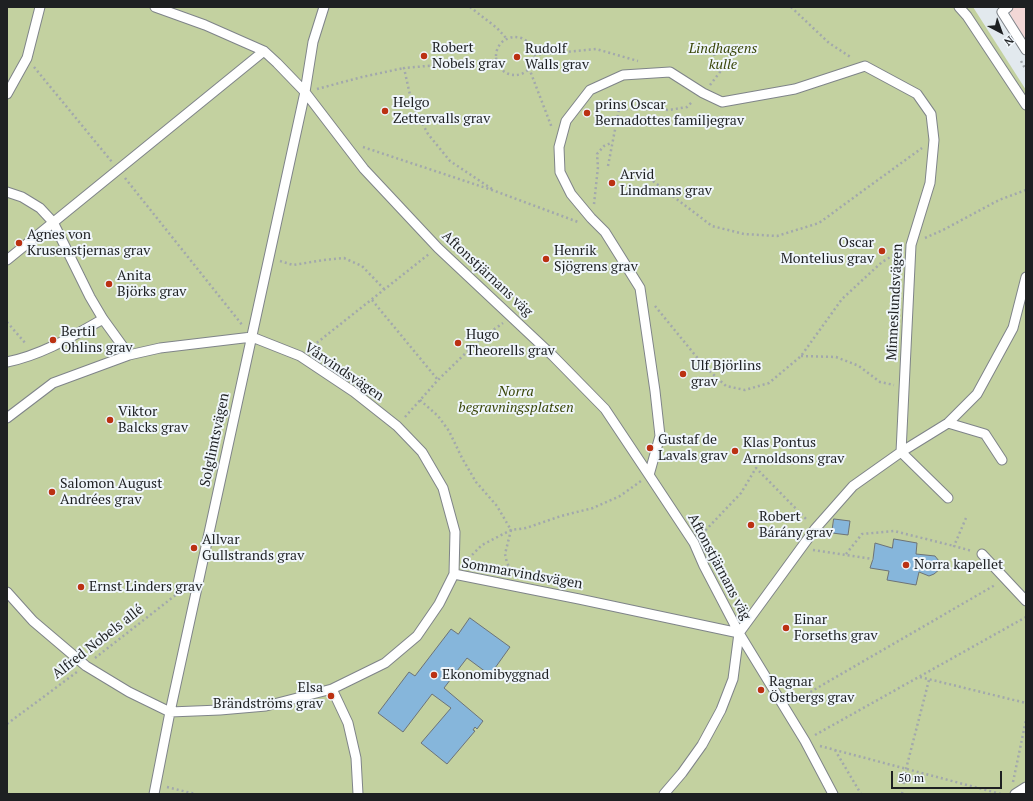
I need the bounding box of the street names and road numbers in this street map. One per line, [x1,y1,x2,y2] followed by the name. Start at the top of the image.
[438,228,536,320] street label: Aftonstjärnans väg
[884,243,906,361] street label: Minneslundsvägen
[301,339,387,405] street label: Vårvindsvägen
[197,392,233,488] street label: Solglimtsvägen
[684,511,754,623] street label: Aftonstjärnans väg
[460,555,584,593] street label: Sommarvindsvägen
[49,601,147,683] street label: Alfred Nobels allé

